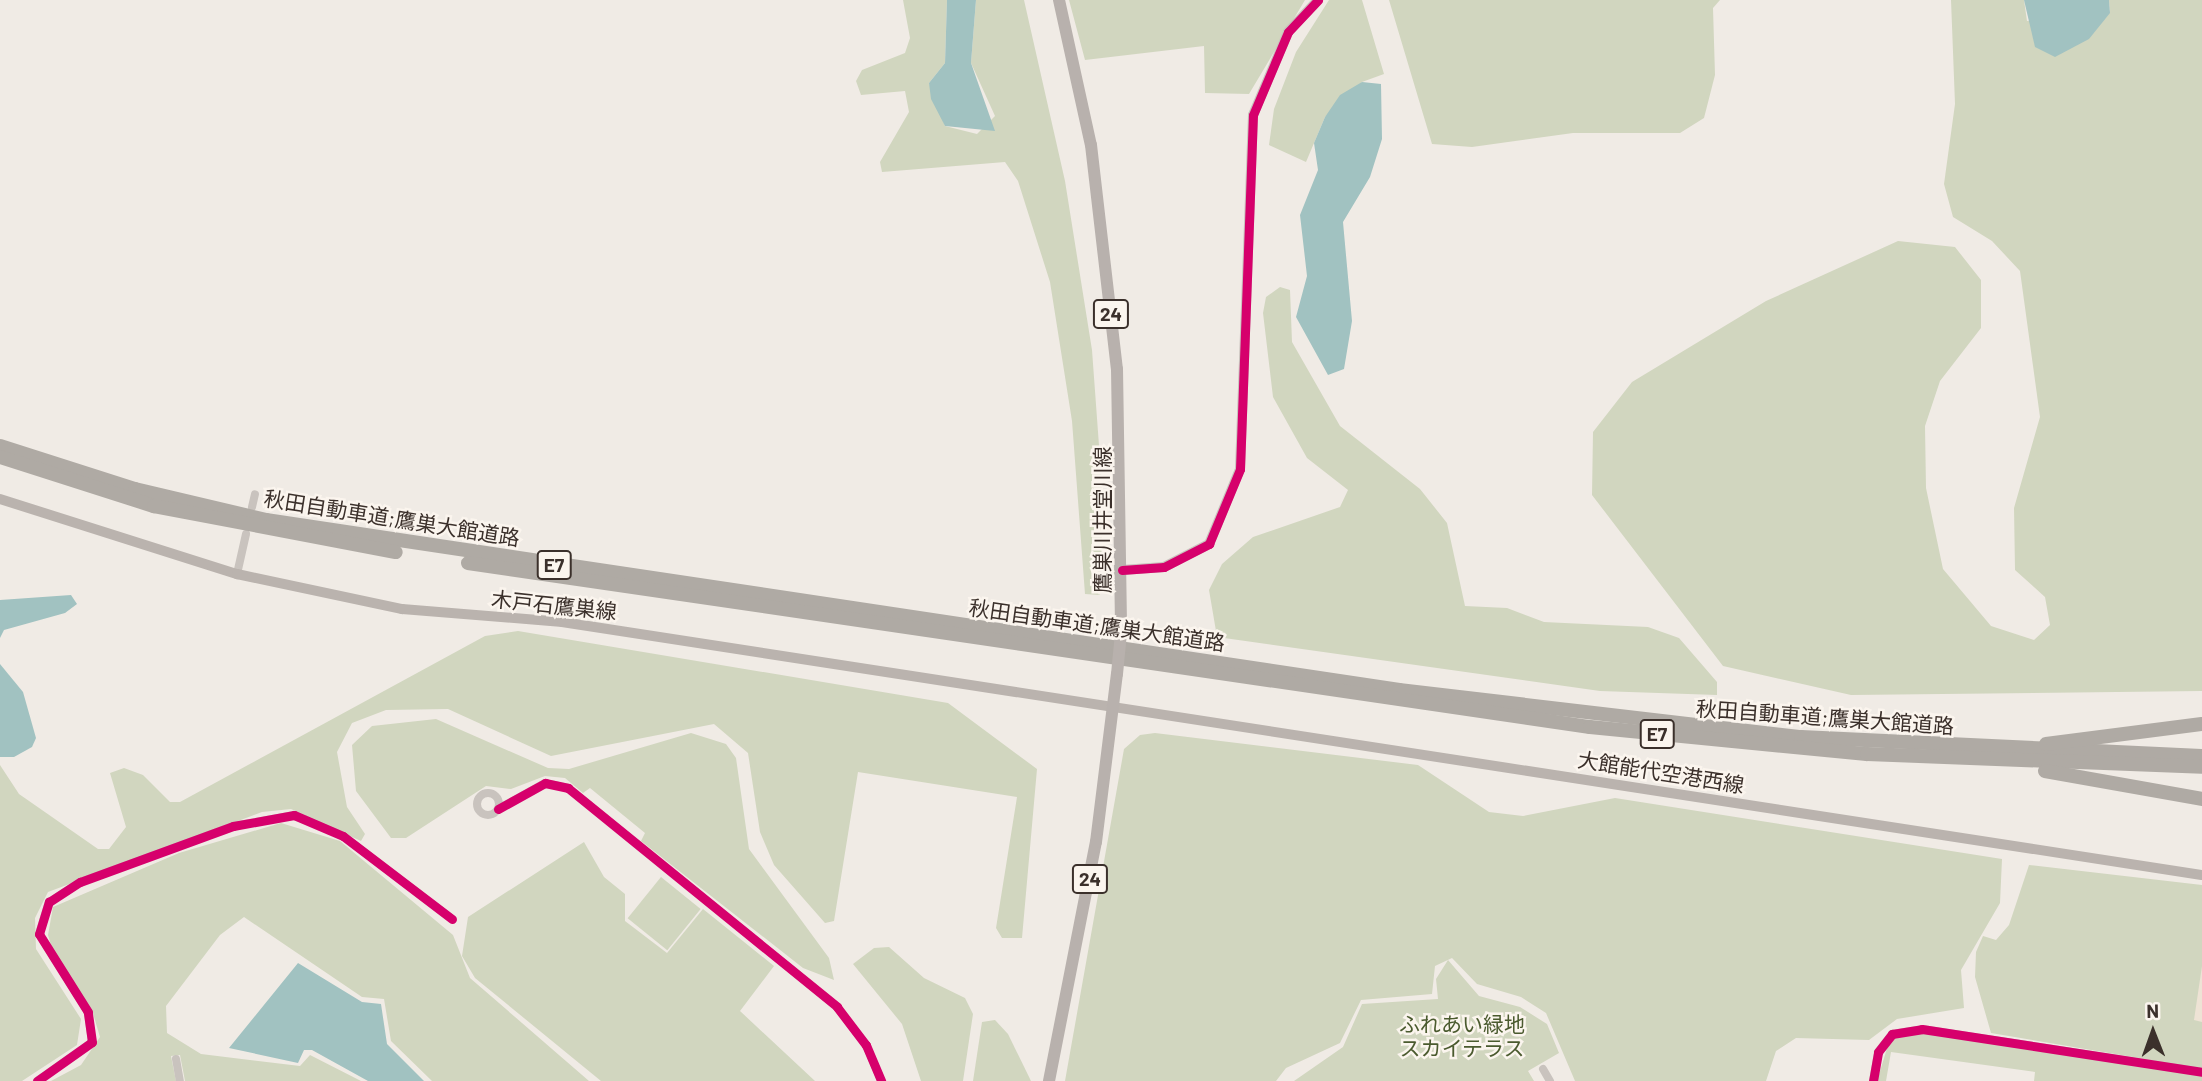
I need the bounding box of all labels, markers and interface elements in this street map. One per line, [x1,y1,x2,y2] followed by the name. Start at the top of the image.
[1092,298,1130,330] road number: 24
[1089,447,1115,593] street label: 鷹巣川井堂川線
[262,485,522,551] street label: 秋田自動車道;鷹巣大館道路
[536,550,572,580] road number: E7
[490,586,618,624] street label: 木戸石鷹巣線
[967,595,1227,655] street label: 秋田自動車道;鷹巣大館道路
[1695,695,1955,739] street label: 秋田自動車道;鷹巣大館道路
[1640,719,1674,750] road number: E7
[1576,746,1746,798] street label: 大館能代空港西線
[1071,864,1109,894] road number: 24
[2118,997,2188,1067] north arrow
[2146,999,2159,1022] text: N
[1399,1011,1525,1061] park label: ふれあい緑地 スカイテラス

